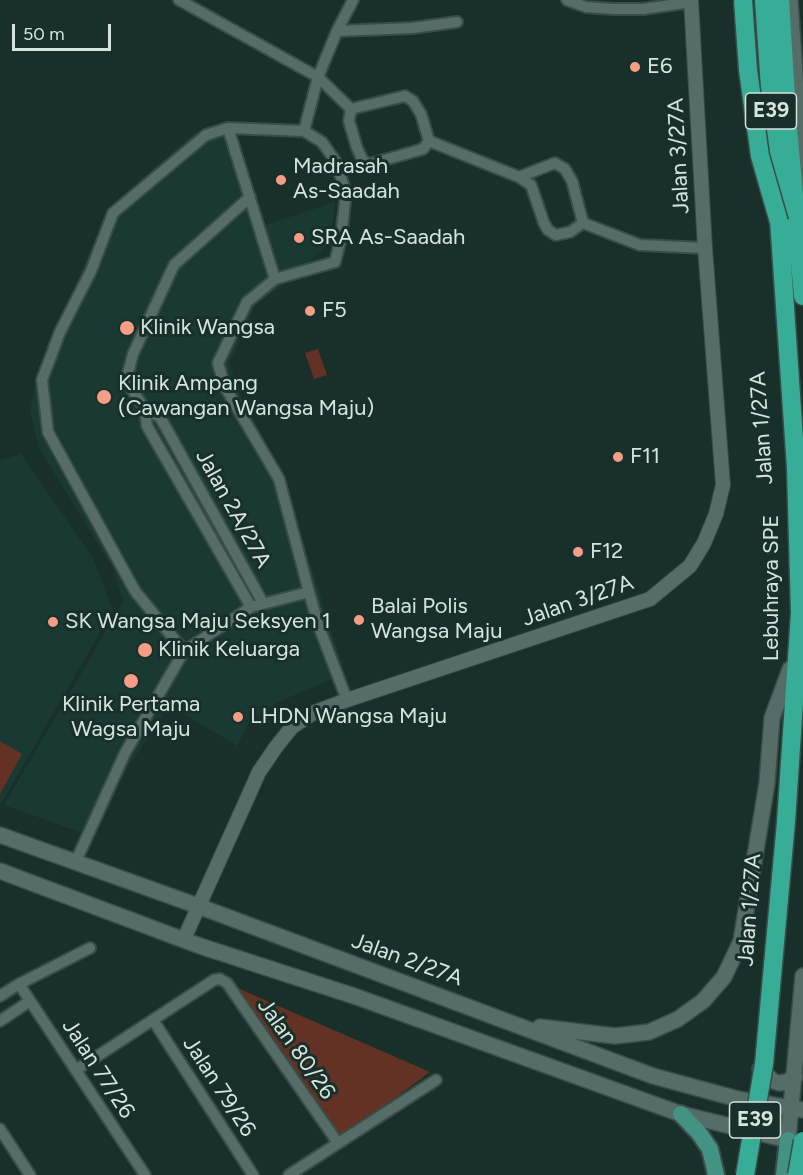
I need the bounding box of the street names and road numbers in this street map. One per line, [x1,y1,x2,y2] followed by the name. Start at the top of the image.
[746,93,796,129] road number: E39
[663,97,695,215] street label: Jalan 3/27A
[745,371,779,485] street label: Jalan 1/27A
[190,445,276,573] street label: Jalan 2A/27A
[759,515,785,661] street label: Lebuhraya SPE
[519,570,637,632] street label: Jalan 3/27A
[733,853,767,967] street label: Jalan 1/27A
[348,928,466,992] street label: Jalan 2/27A
[252,993,340,1105] street label: Jalan 80/26
[56,1014,140,1124] street label: Jalan 77/26
[177,1032,261,1142] street label: Jalan 79/26
[730,1102,780,1138] road number: E39

